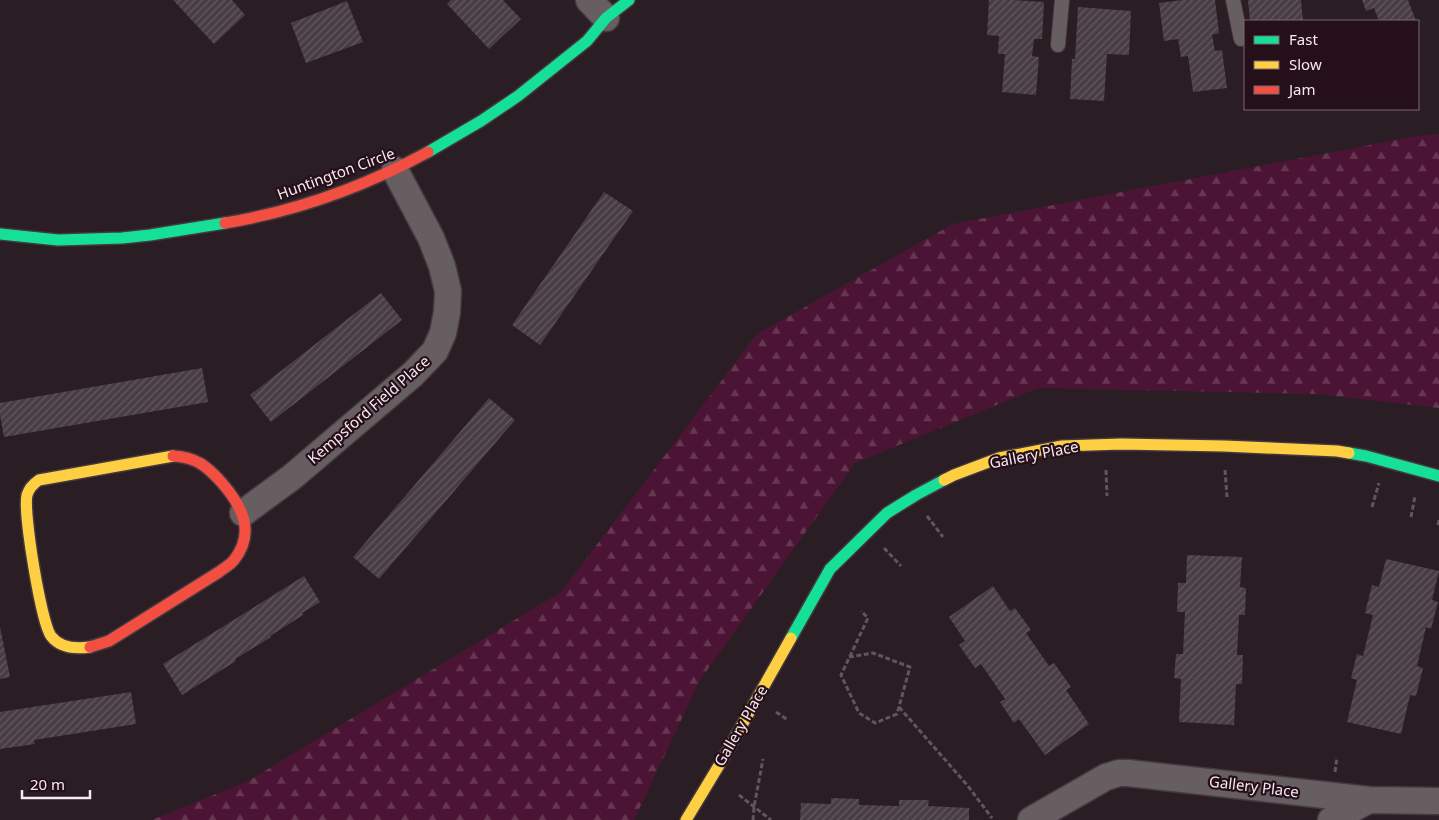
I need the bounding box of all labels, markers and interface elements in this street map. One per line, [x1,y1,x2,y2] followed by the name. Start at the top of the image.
[1244,20,1419,110] legend
[1289,29,1318,49] text: Fast
[1289,54,1322,74] text: Slow
[1287,79,1316,99] text: Jam
[274,142,397,204] street label: Huntington Circle
[303,351,434,468] street label: Kempsford Field Place
[988,436,1080,472] street label: Gallery Place
[709,681,771,770] street label: Gallery Place
[22,768,90,800] scale bar
[1208,771,1300,801] street label: Gallery Place
[30,774,65,794] text: 20 m

